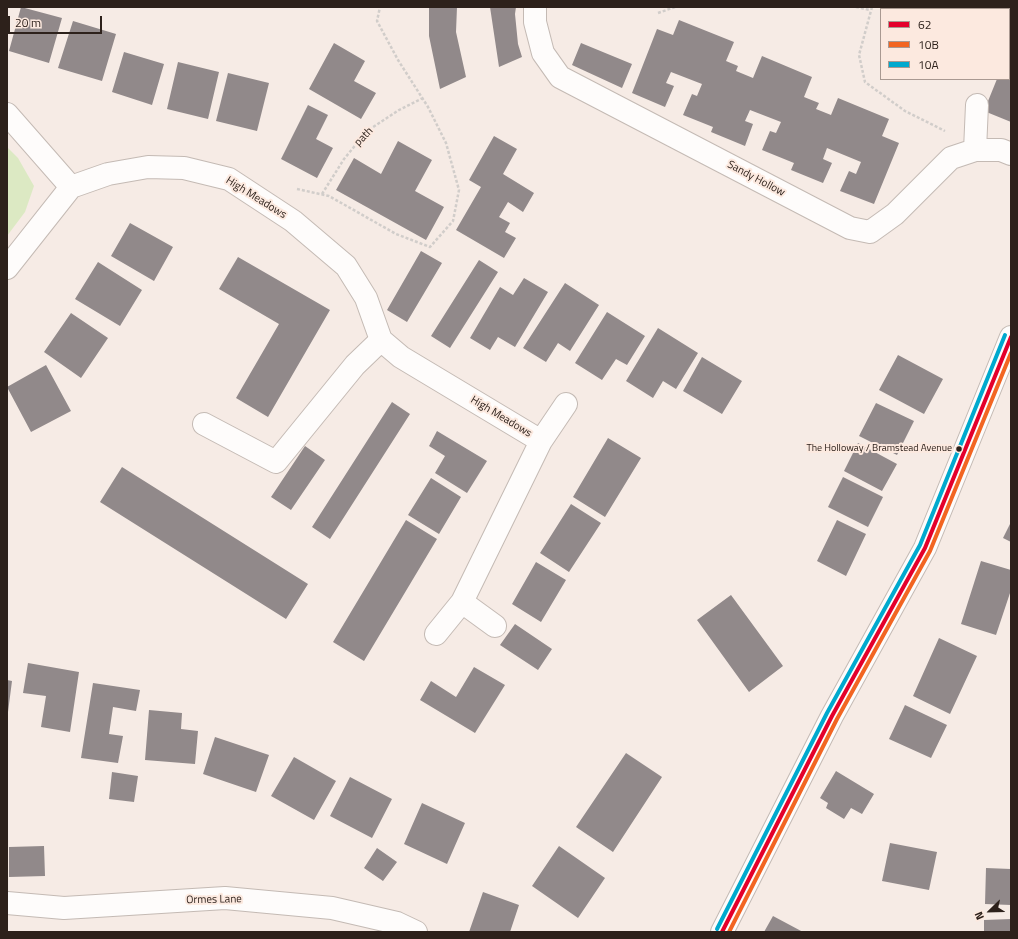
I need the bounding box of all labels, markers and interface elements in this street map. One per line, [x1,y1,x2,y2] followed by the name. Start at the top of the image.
[10,8,104,34] scale bar
[880,8,1010,80] legend
[15,13,41,32] text: 20 m
[918,15,931,34] text: 62
[918,35,939,54] text: 10B
[918,55,939,74] text: 10A
[352,125,376,149] street label: path
[725,158,787,200] street label: Sandy Hollow
[223,174,289,222] street label: High Meadows
[468,394,534,440] street label: High Meadows
[806,443,952,455] place label: The Holloway / Bramstead Avenue
[954,444,964,454] marker: The Holloway / Bramstead Avenue
[970,891,1010,931] north arrow
[186,893,242,907] street label: Ormes Lane
[970,909,988,922] text: N

